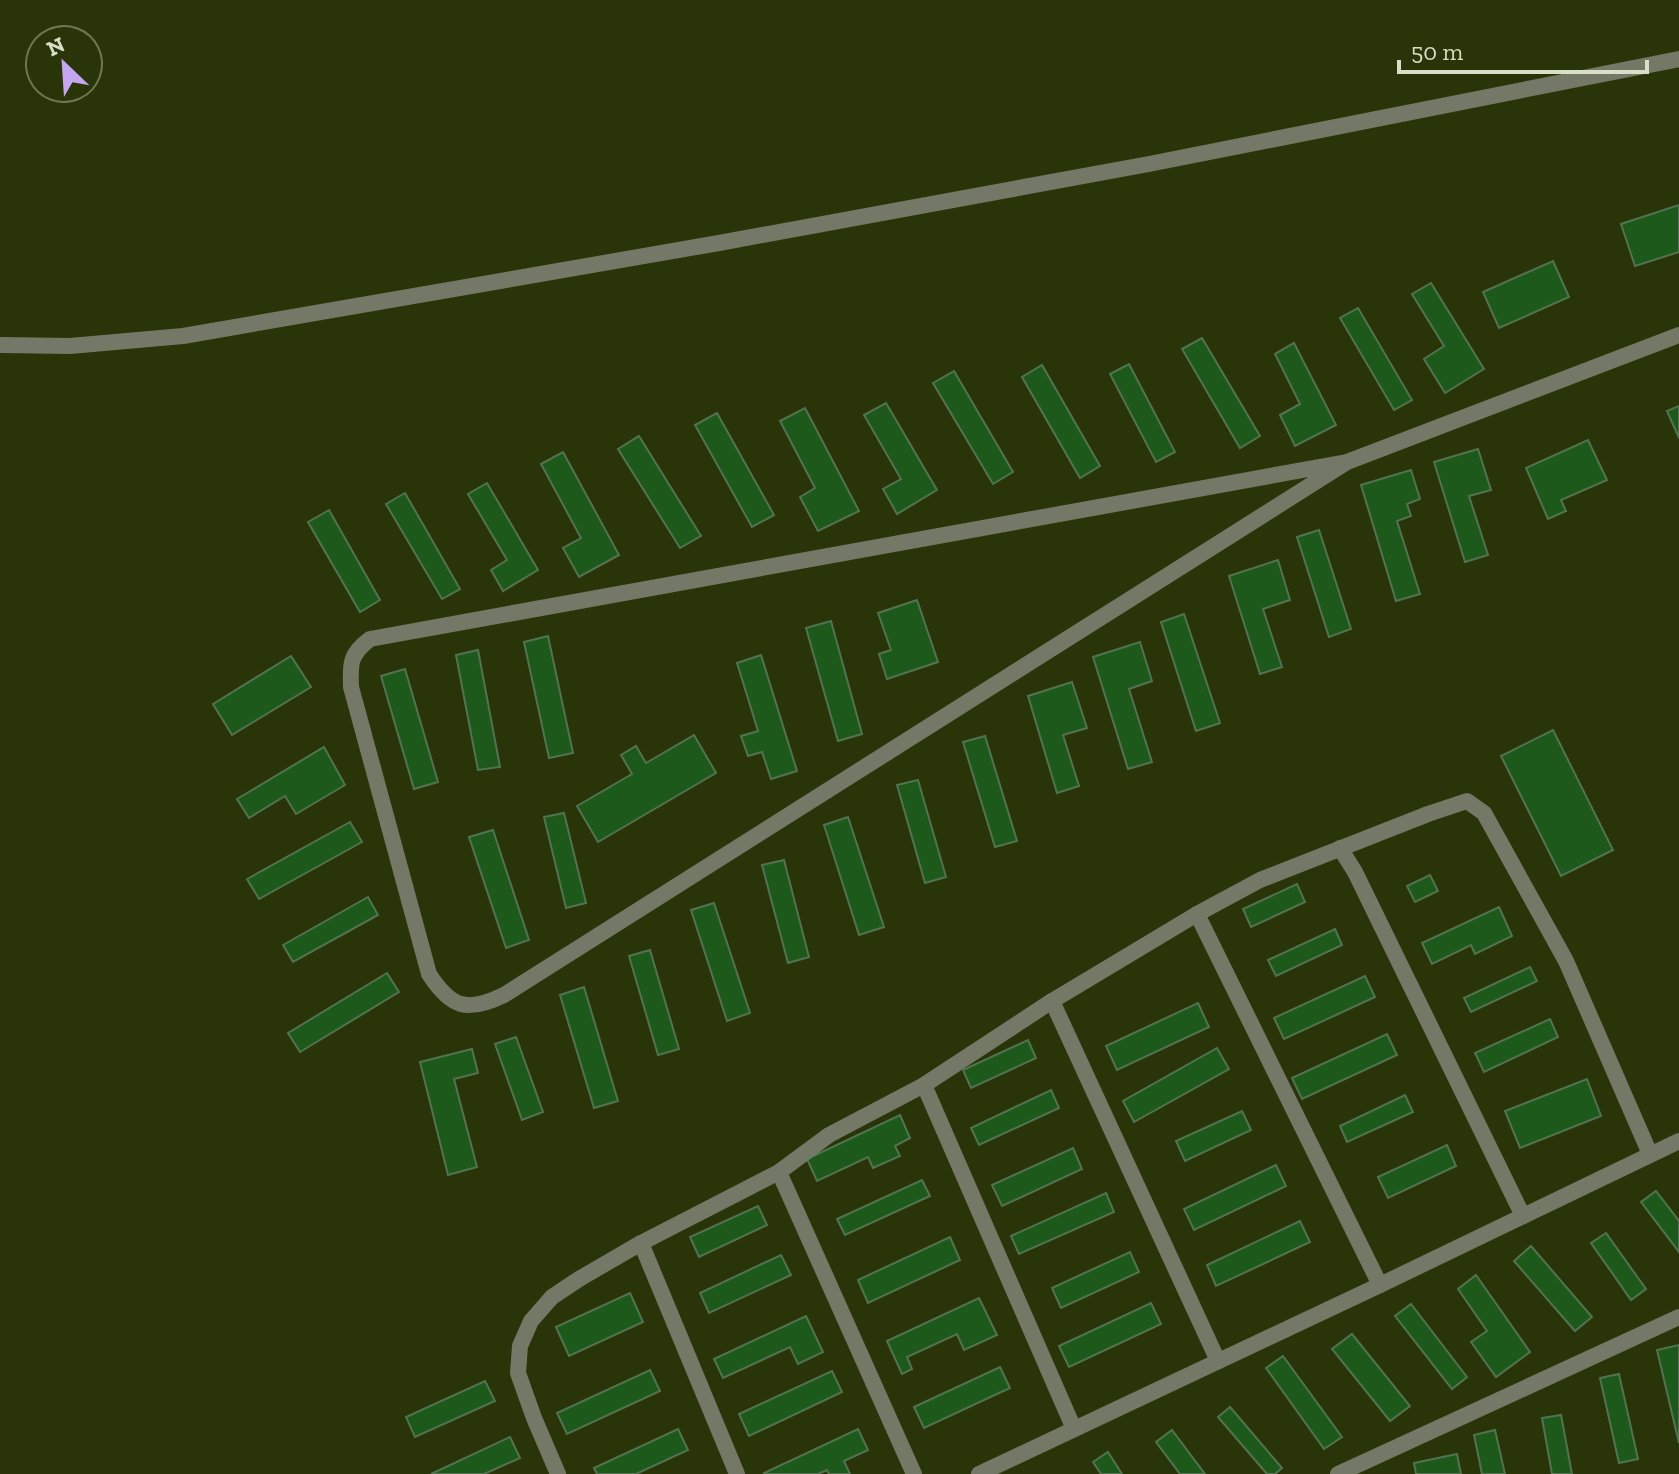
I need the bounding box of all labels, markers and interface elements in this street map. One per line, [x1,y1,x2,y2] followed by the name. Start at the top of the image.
[24,24,104,104] north arrow
[1399,24,1647,74] scale bar
[42,30,69,62] text: N
[1411,37,1464,66] text: 50 m

